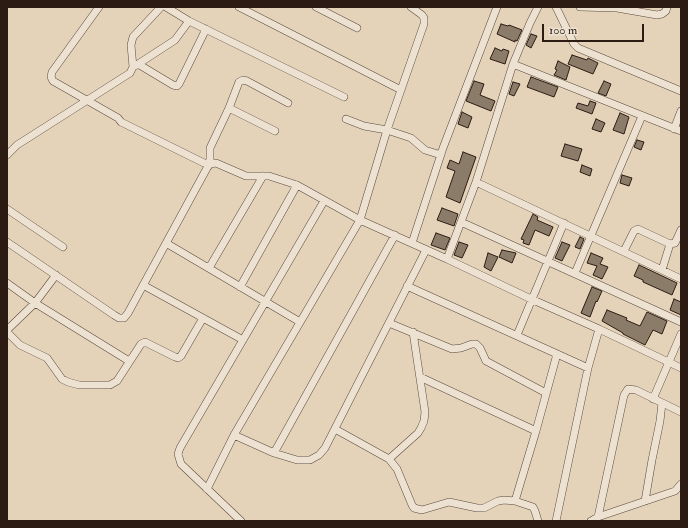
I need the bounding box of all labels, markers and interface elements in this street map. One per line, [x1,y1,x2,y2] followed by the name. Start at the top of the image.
[544,16,646,42] scale bar
[549,23,577,38] text: 100 m

